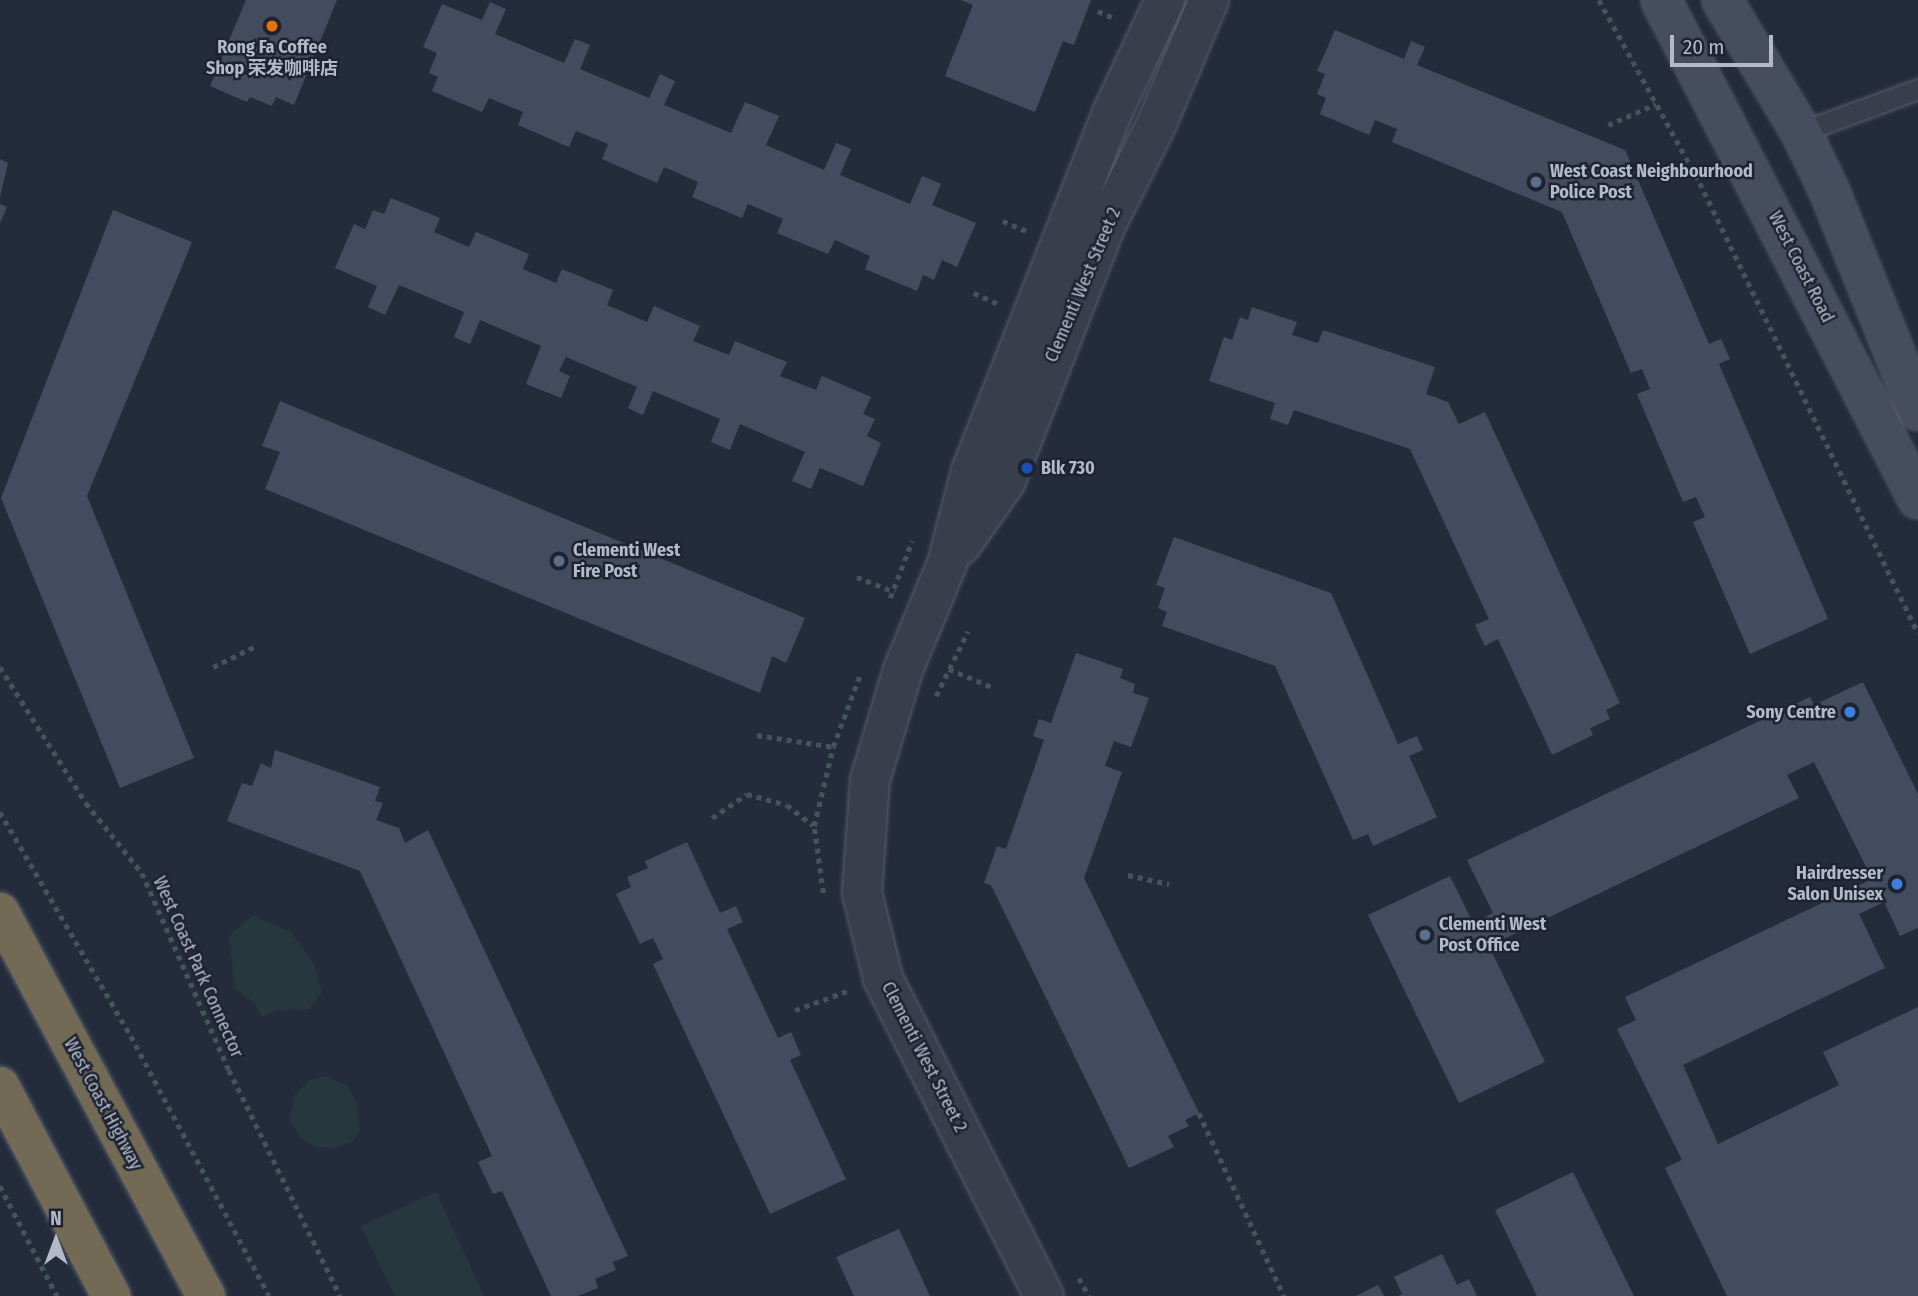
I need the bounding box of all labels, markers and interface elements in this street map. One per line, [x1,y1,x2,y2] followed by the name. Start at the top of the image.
[264,18,280,34] marker: Rong Fa Coffee Shop 荣发咖啡店
[1673,21,1776,65] scale bar
[1683,34,1724,60] text: 20 m
[206,37,338,80] place label: Rong Fa Coffee Shop 荣发咖啡店
[1550,161,1753,204] place label: West Coast Neighbourhood Police Post
[1528,174,1544,190] marker: West Coast Neighbourhood Police Post
[1041,204,1125,366] street label: Clementi West Street 2
[1764,208,1838,326] street label: West Coast Road
[1041,457,1095,479] place label: Blk 730
[1019,460,1035,476] marker: Blk 730
[573,540,680,582] place label: Clementi West Fire Post
[551,553,567,569] marker: Clementi West Fire Post
[1746,701,1836,723] place label: Sony Centre
[1842,704,1858,720] marker: Sony Centre
[1787,863,1883,906] place label: Hairdresser Salon Unisex
[148,873,248,1061] street label: West Coast Park Connector
[1889,876,1905,892] marker: Hairdresser Salon Unisex
[1439,914,1546,956] place label: Clementi West Post Office
[1417,927,1433,943] marker: Clementi West Post Office
[877,978,971,1136] street label: Clementi West Street 2
[59,1034,147,1174] street label: West Coast Highway
[21,1205,91,1275] north arrow
[50,1207,62,1230] text: N

